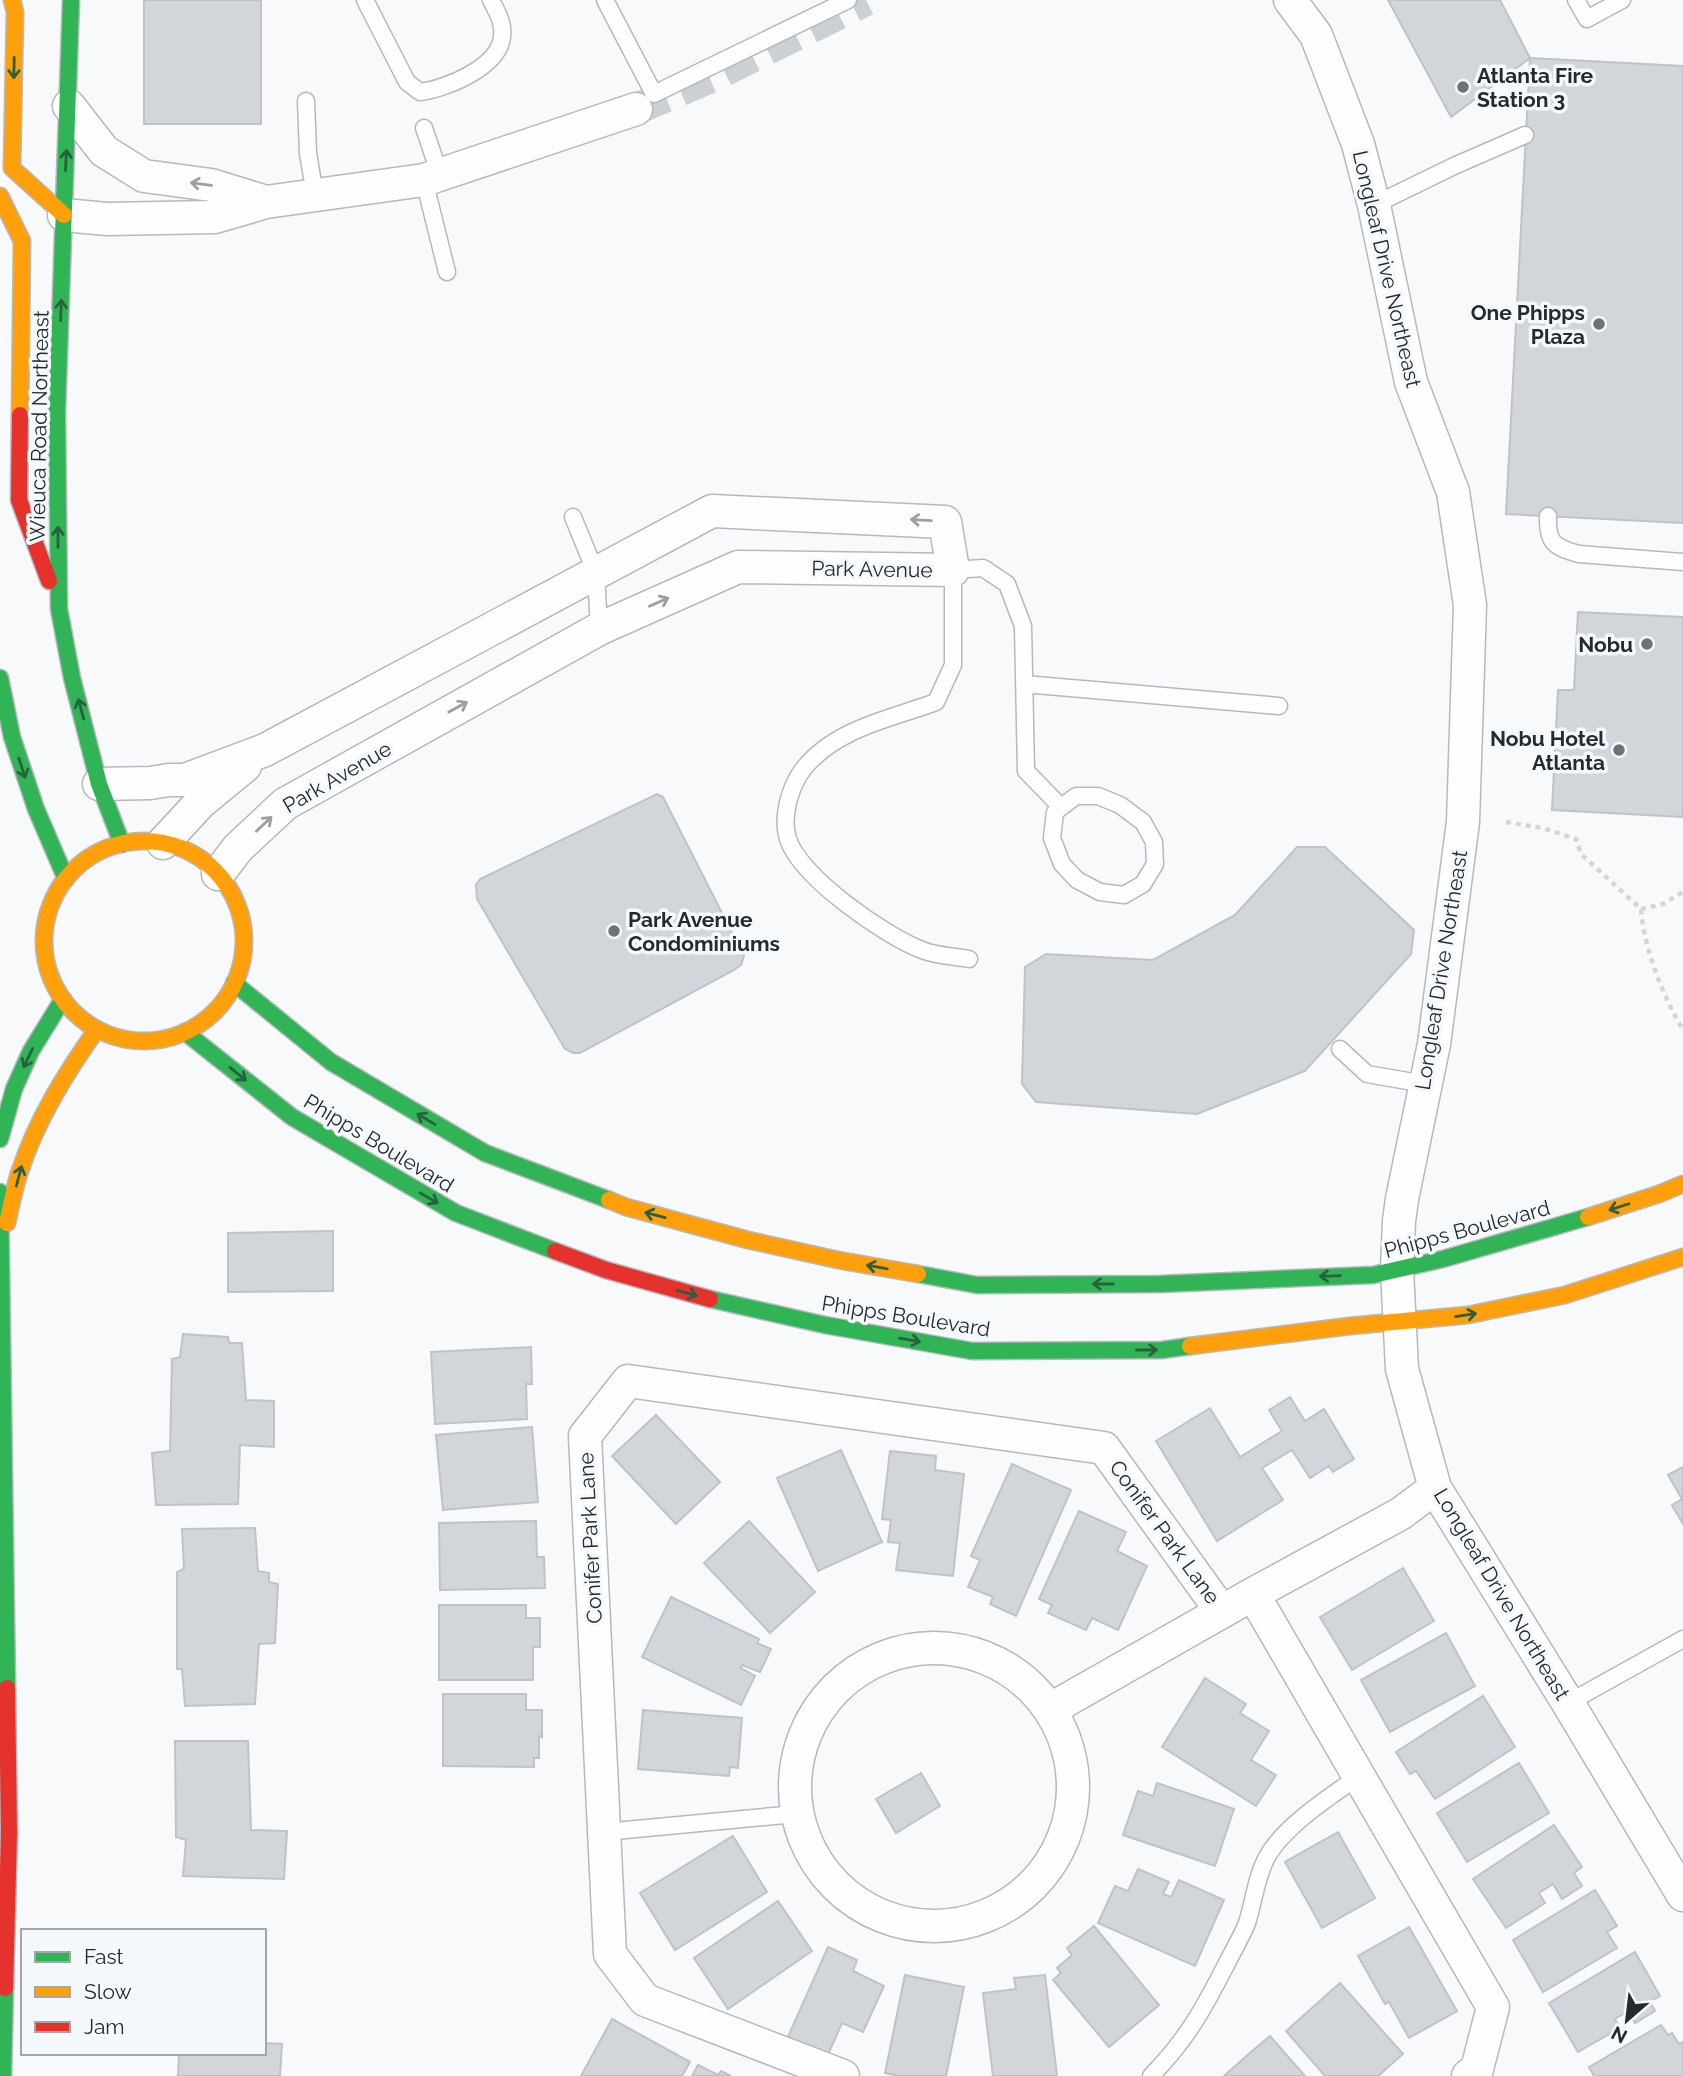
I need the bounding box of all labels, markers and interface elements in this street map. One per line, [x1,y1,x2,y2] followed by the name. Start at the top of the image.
[7,56,21,79] one-way arrow
[1477,63,1594,112] place label: Atlanta Fire Station 3
[1455,79,1471,95] marker: Atlanta Fire Station 3
[1348,148,1426,390] street label: Longleaf Drive Northeast
[60,150,73,172] one-way arrow
[190,177,213,190] one-way arrow
[54,299,67,322] one-way arrow
[1471,300,1585,349] place label: One Phipps Plaza
[24,310,54,542] street label: Wieuca Road Northeast
[1591,316,1607,332] marker: One Phipps Plaza
[910,514,933,527] one-way arrow
[51,526,65,549] one-way arrow
[811,555,933,583] street label: Park Avenue
[648,595,670,608] one-way arrow
[1578,632,1633,657] place label: Nobu
[1639,636,1655,652] marker: Nobu
[74,698,87,721] one-way arrow
[447,700,468,713] one-way arrow
[1490,726,1605,775] place label: Nobu Hotel Atlanta
[278,736,396,818] street label: Park Avenue
[1611,742,1627,758] marker: Nobu Hotel Atlanta
[17,756,29,778] one-way arrow
[255,815,272,832] one-way arrow
[1410,848,1472,1092] street label: Longleaf Drive Northeast
[628,907,780,956] place label: Park Avenue Condominiums
[606,923,622,939] marker: Park Avenue Condominiums
[21,1047,35,1068] one-way arrow
[229,1066,247,1082] one-way arrow
[299,1088,459,1198] street label: Phipps Boulevard
[416,1111,436,1125] one-way arrow
[14,1165,27,1187] one-way arrow
[418,1191,438,1205] one-way arrow
[1381,1195,1553,1263] street label: Phipps Boulevard
[1608,1202,1630,1215] one-way arrow
[644,1208,667,1221] one-way arrow
[866,1260,889,1273] one-way arrow
[1319,1270,1342,1283] one-way arrow
[1091,1277,1114,1291] one-way arrow
[676,1287,698,1300] one-way arrow
[820,1290,992,1342] street label: Phipps Boulevard
[1455,1308,1477,1321] one-way arrow
[898,1334,921,1347] one-way arrow
[1136,1343,1159,1357] one-way arrow
[573,1452,607,1624] street label: Conifer Park Lane
[1105,1455,1225,1609] street label: Conifer Park Lane
[1429,1484,1575,1704] street label: Longleaf Drive Northeast
[21,1929,266,2055] legend
[84,1944,124,1969] text: Fast
[84,1979,132,2004] text: Slow
[1592,1985,1662,2055] north arrow
[84,2014,125,2039] text: Jam
[1607,2022,1631,2048] text: N

